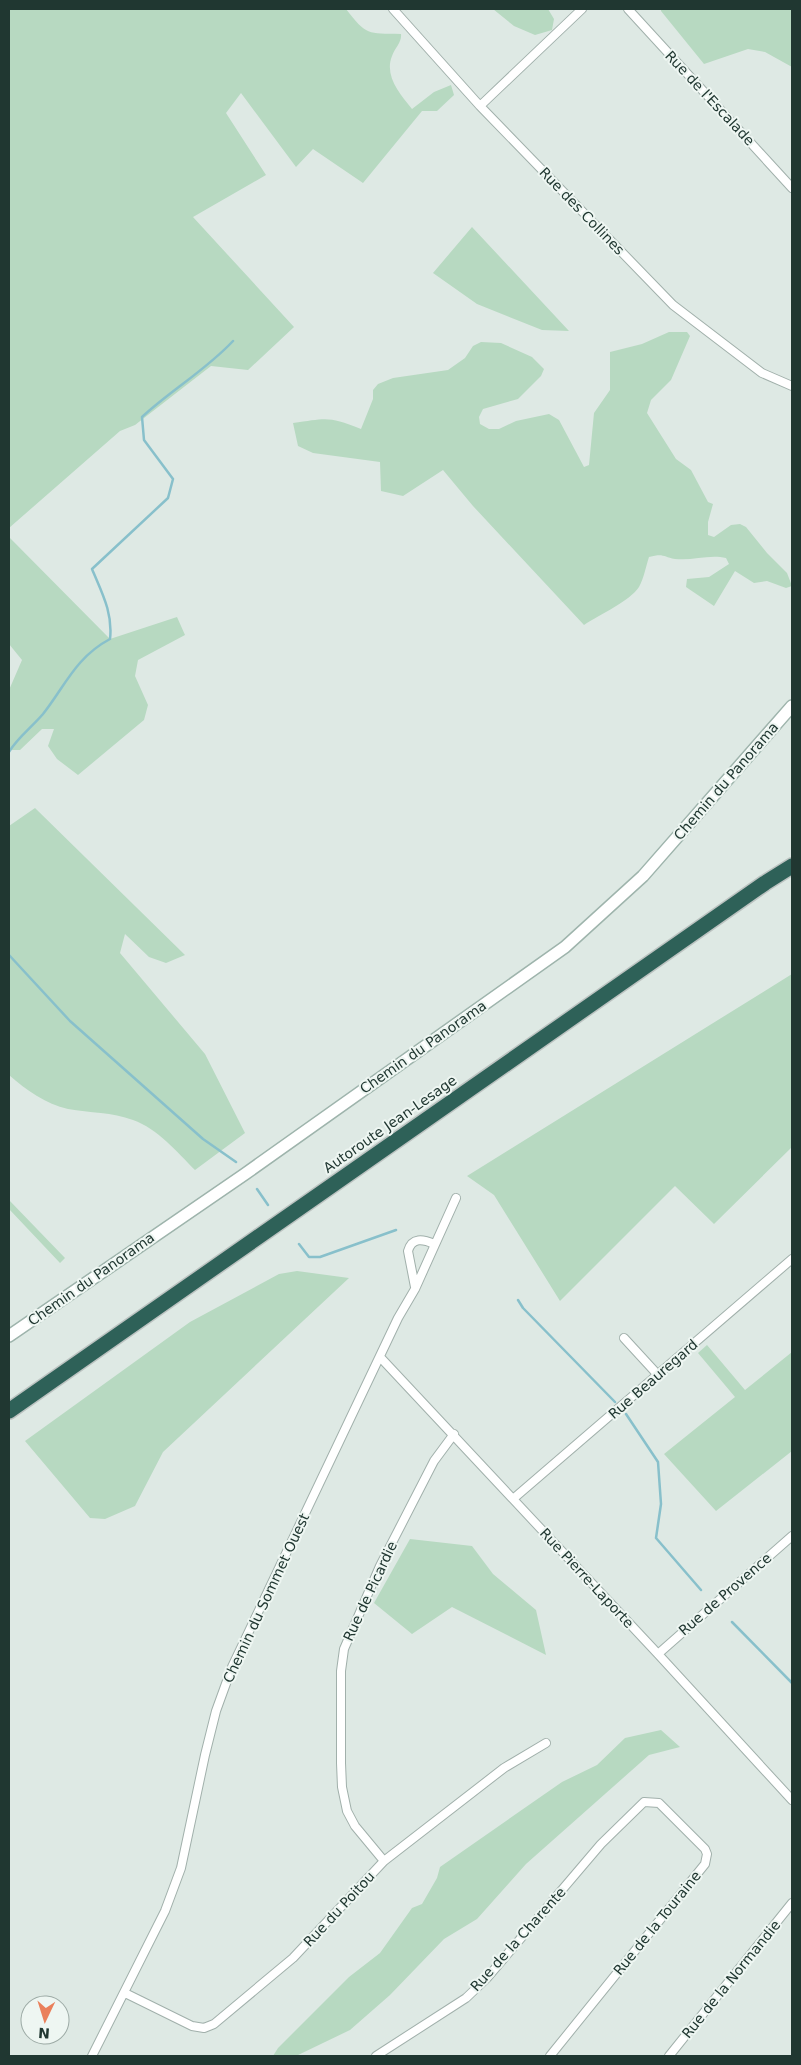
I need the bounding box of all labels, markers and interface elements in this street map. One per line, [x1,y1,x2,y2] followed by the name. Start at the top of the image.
[662,48,758,148] street label: Rue de l'Escalade
[536,164,628,258] street label: Rue des Collines
[671,719,781,843] street label: Chemin du Panorama
[357,997,489,1097] street label: Chemin du Panorama
[320,1072,460,1176] street label: Autoroute Jean-Lesage
[25,1229,157,1329] street label: Chemin du Panorama
[605,1336,701,1422] street label: Rue Beauregard
[220,1510,313,1685] street label: Chemin du Sommet Ouest
[537,1525,637,1631] street label: Rue Pierre-Laporte
[340,1539,400,1643] street label: Rue de Picardie
[675,1549,775,1639] street label: Rue de Provence
[300,1868,378,1950] street label: Rue du Poitou
[610,1868,704,1978] street label: Rue de la Touraine
[467,1884,569,1994] street label: Rue de la Charente
[679,1917,783,2041] street label: Rue de la Normandie
[20,1995,70,2045] north arrow
[38,2025,50,2041] text: N

